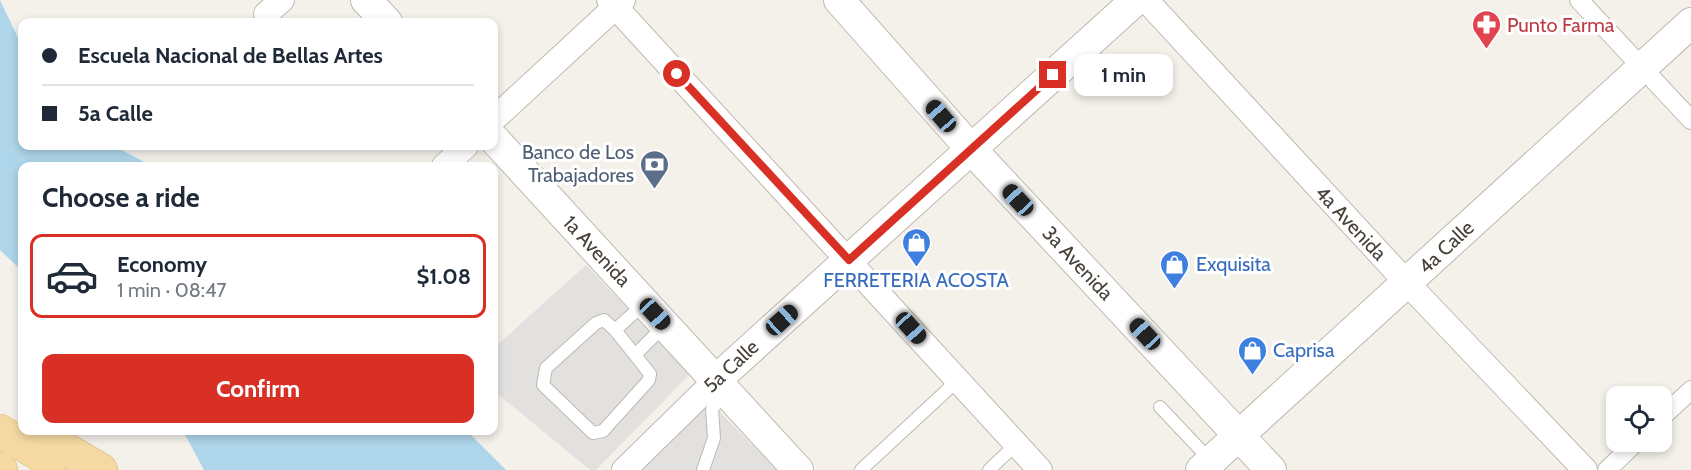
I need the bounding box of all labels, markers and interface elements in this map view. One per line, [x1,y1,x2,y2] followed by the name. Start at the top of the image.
[1470,9,1502,51] pharmacy icon: Punto Farma
[1507,13,1615,37] place label: Punto Farma
[78,42,383,69] text: Escuela Nacional de Bellas Artes
[1074,54,1173,96] callout: 1 min
[663,60,690,87] route start
[1039,61,1066,88] route end
[1101,63,1146,87] text: 1 min
[922,97,960,135] car
[78,100,153,127] text: 5a Calle
[522,140,634,187] place label: Banco de Los Trabajadores
[639,148,671,190] bank icon: Banco de Los Trabajadores
[42,181,200,214] text: Choose a ride
[999,181,1037,219] car
[1310,181,1392,266] street label: 4a Avenida
[558,211,636,292] street label: 1a Avenida
[1413,215,1479,279] street label: 4a Calle
[1038,221,1119,305] street label: 3a Avenida
[900,226,932,268] shop icon: FERRETERIA ACOSTA
[1159,248,1191,290] shop icon: Exquisita
[45,249,99,303] icon: car
[117,251,207,278] text: Economy
[1196,252,1271,276] place label: Exquisita
[417,263,471,290] text: $1.08
[823,268,1009,292] place label: FERRETERIA ACOSTA
[117,278,227,302] text: 1 min · 08:47
[636,295,674,333] car
[763,301,801,339] car
[892,309,930,347] car
[1126,315,1164,353] car
[1236,334,1268,376] shop icon: Caprisa
[699,335,763,397] street label: 5a Calle
[1273,338,1335,362] place label: Caprisa
[42,354,474,423] button: Confirm
[1606,386,1672,452] map controls
[1606,386,1672,452] button: locate

